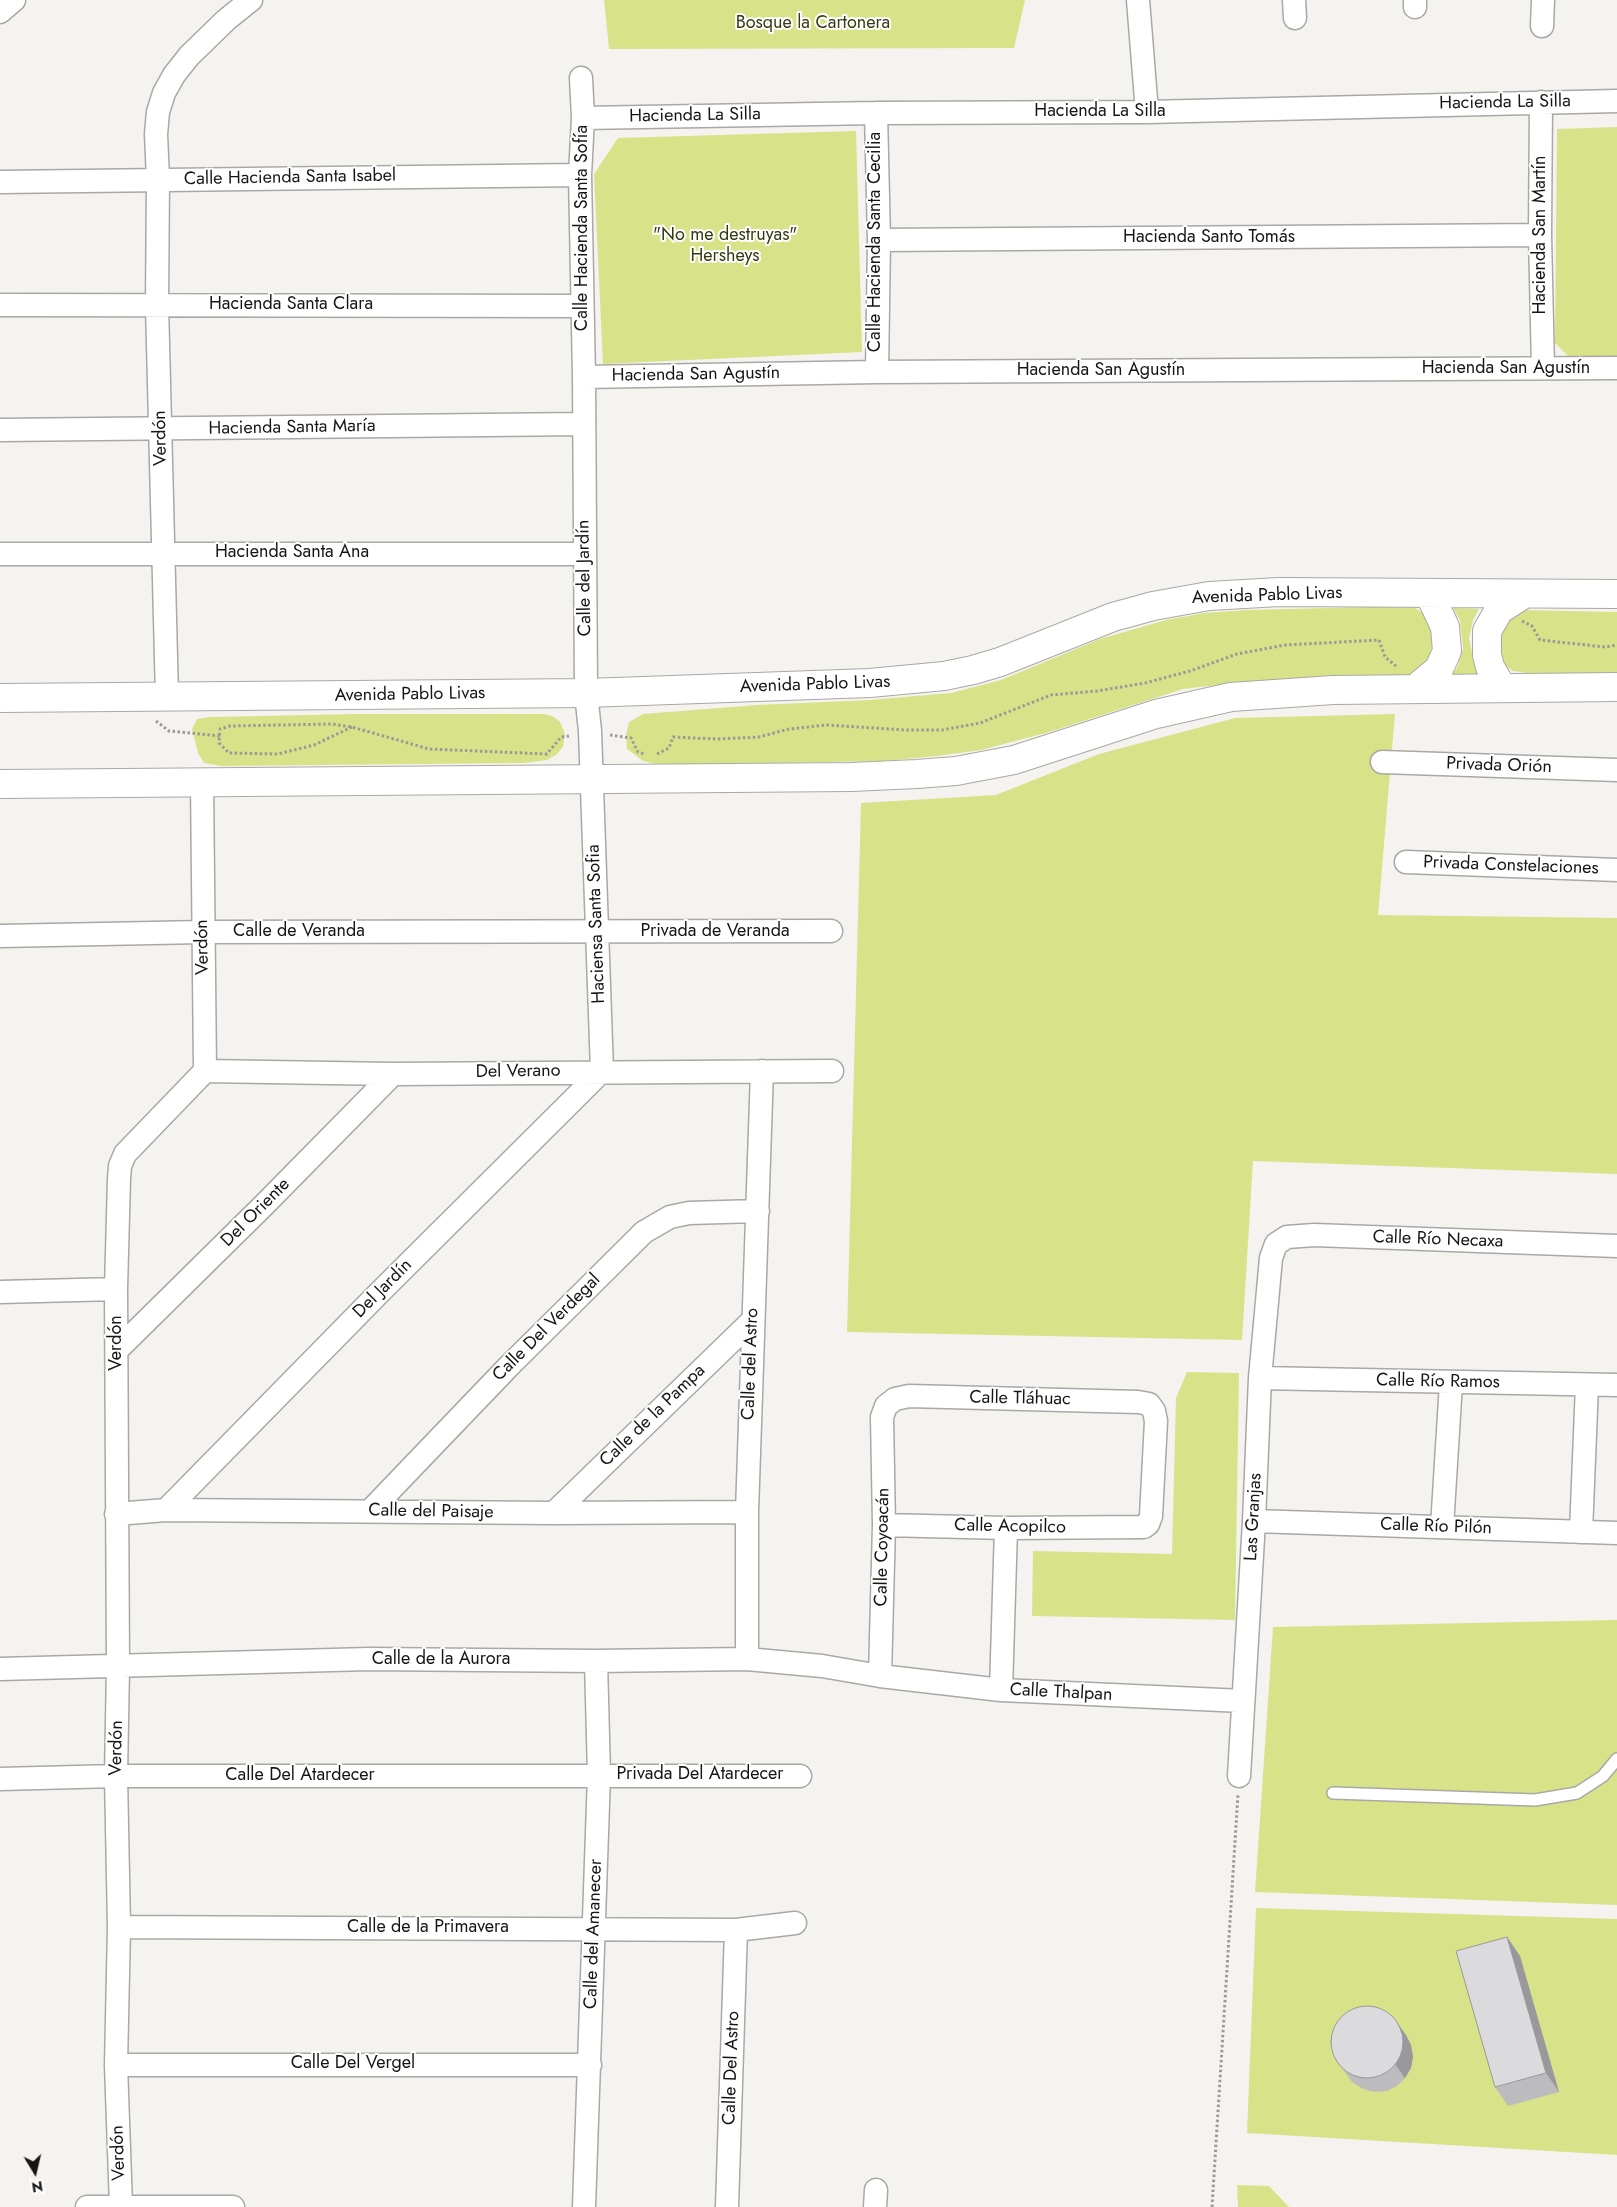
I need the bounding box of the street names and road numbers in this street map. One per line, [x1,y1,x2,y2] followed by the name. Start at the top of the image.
[1439,91,1571,115] street label: Hacienda La Silla
[1034,101,1166,123] street label: Hacienda La Silla
[629,104,761,128] street label: Hacienda La Silla
[572,125,594,331] street label: Calle Hacienda Santa Sofía
[865,132,887,352] street label: Calle Hacienda Santa Cecilia
[1530,155,1552,315] street label: Hacienda San Martín
[184,165,396,191] street label: Calle Hacienda Santa Isabel
[1123,227,1295,249] street label: Hacienda Santo Tomás
[209,294,373,316] street label: Hacienda Santa Clara
[1422,358,1590,380] street label: Hacienda San Agustín
[1017,360,1185,382] street label: Hacienda San Agustín
[612,363,780,387] street label: Hacienda San Agustín
[150,410,172,466] street label: Verdón
[208,416,376,440] street label: Hacienda Santa María
[573,520,597,636] street label: Calle del Jardín
[215,542,369,564] street label: Hacienda Santa Ana
[1191,583,1343,609] street label: Avenida Pablo Livas
[739,672,891,698] street label: Avenida Pablo Livas
[335,683,485,707] street label: Avenida Pablo Livas
[1446,753,1552,779] street label: Privada Orión
[583,844,611,1004] street label: Haciensa Santa Sofia
[1423,852,1599,880] street label: Privada Constelaciones
[192,919,214,975] street label: Verdón
[233,921,365,943] street label: Calle de Veranda
[640,921,790,943] street label: Privada de Veranda
[475,1060,561,1084] street label: Del Verano
[217,1174,295,1252] street label: Del Oriente
[1372,1227,1504,1253] street label: Calle Río Necaxa
[349,1255,417,1323] street label: Del Jardín
[489,1270,605,1386] street label: Calle Del Verdegal
[738,1308,764,1420] street label: Calle del Astro
[106,1315,128,1371] street label: Verdón
[596,1360,710,1472] street label: Calle de la Pampa
[1376,1370,1500,1394] street label: Calle Río Ramos
[969,1387,1071,1411] street label: Calle Tláhuac
[1241,1472,1267,1562] street label: Las Granjas
[871,1487,895,1607] street label: Calle Coyoacán
[368,1500,494,1524] street label: Calle del Paisaje
[1380,1514,1492,1540] street label: Calle Río Pilón
[954,1515,1066,1539] street label: Calle Acopilco
[372,1649,510,1671] street label: Calle de la Aurora
[1009,1680,1113,1706] street label: Calle Thalpan
[106,1720,128,1776] street label: Verdón
[617,1764,783,1786] street label: Privada Del Atardecer
[225,1765,375,1787] street label: Calle Del Atardecer
[581,1858,607,2010] street label: Calle del Amanecer
[347,1917,509,1939] street label: Calle de la Primavera
[719,2011,745,2125] street label: Calle Del Astro
[291,2053,415,2075] street label: Calle Del Vergel
[107,2125,131,2181] street label: Verdón

